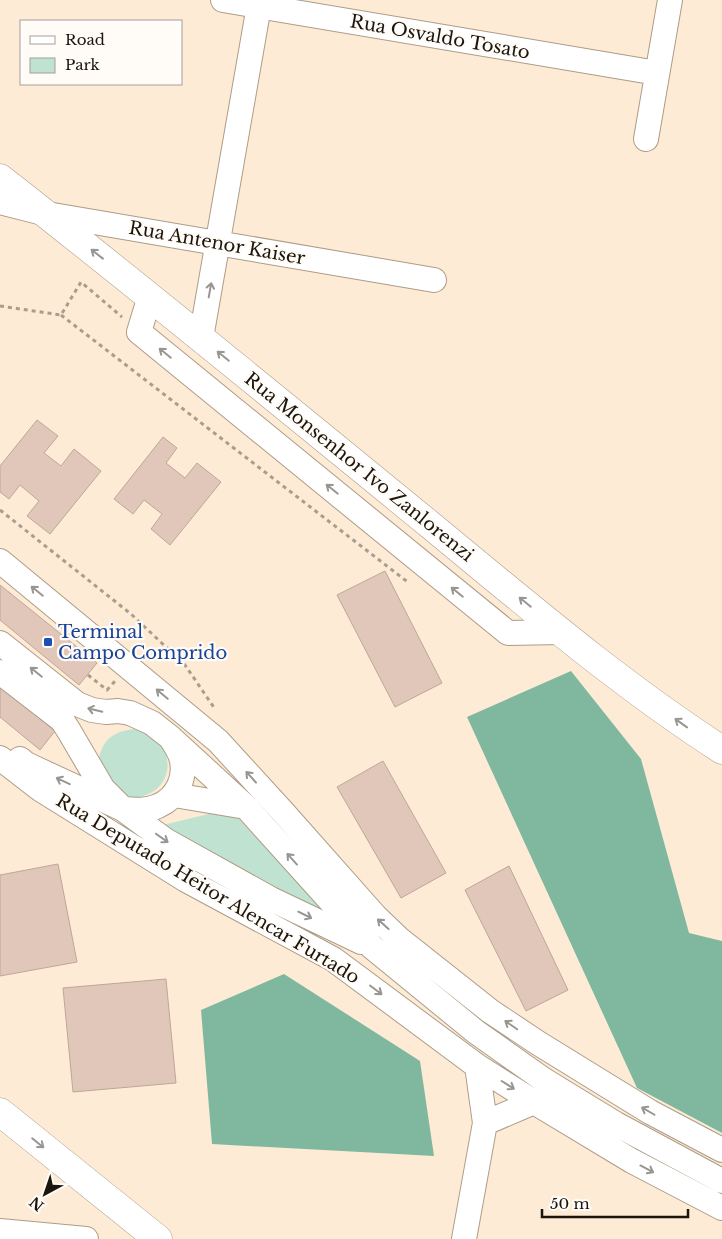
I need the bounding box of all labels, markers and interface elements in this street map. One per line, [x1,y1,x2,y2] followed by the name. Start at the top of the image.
[348,10,532,64] street label: Rua Osvaldo Tosato
[20,20,182,85] legend
[65,30,105,49] text: Road
[65,55,101,74] text: Park
[127,217,307,269] street label: Rua Antenor Kaiser
[90,248,103,259] one-way arrow
[205,283,215,299] one-way arrow
[159,347,172,358] one-way arrow
[217,350,230,361] one-way arrow
[240,368,478,566] street label: Rua Monsenhor Ivo Zanlorenzi
[325,483,338,495] one-way arrow
[30,585,43,596] one-way arrow
[451,586,464,597] one-way arrow
[519,597,532,608] one-way arrow
[58,621,227,664] place label: Terminal Campo Comprido
[42,636,54,648] marker: Terminal Campo Comprido
[29,666,42,677] one-way arrow
[156,688,169,699] one-way arrow
[88,705,104,714] one-way arrow
[674,718,688,728] one-way arrow
[245,770,257,783] one-way arrow
[56,775,71,785] one-way arrow
[52,789,364,989] street label: Rua Deputado Heitor Alencar Furtado
[155,833,169,843] one-way arrow
[286,852,298,865] one-way arrow
[297,911,312,920] one-way arrow
[377,918,390,930] one-way arrow
[369,985,383,995] one-way arrow
[504,1019,518,1029] one-way arrow
[500,1080,514,1090] one-way arrow
[641,1106,656,1116] one-way arrow
[31,1137,44,1148] one-way arrow
[639,1164,654,1174] one-way arrow
[20,1169,70,1219] north arrow
[542,1186,688,1218] scale bar
[26,1193,47,1215] text: N
[550,1194,590,1213] text: 50 m

